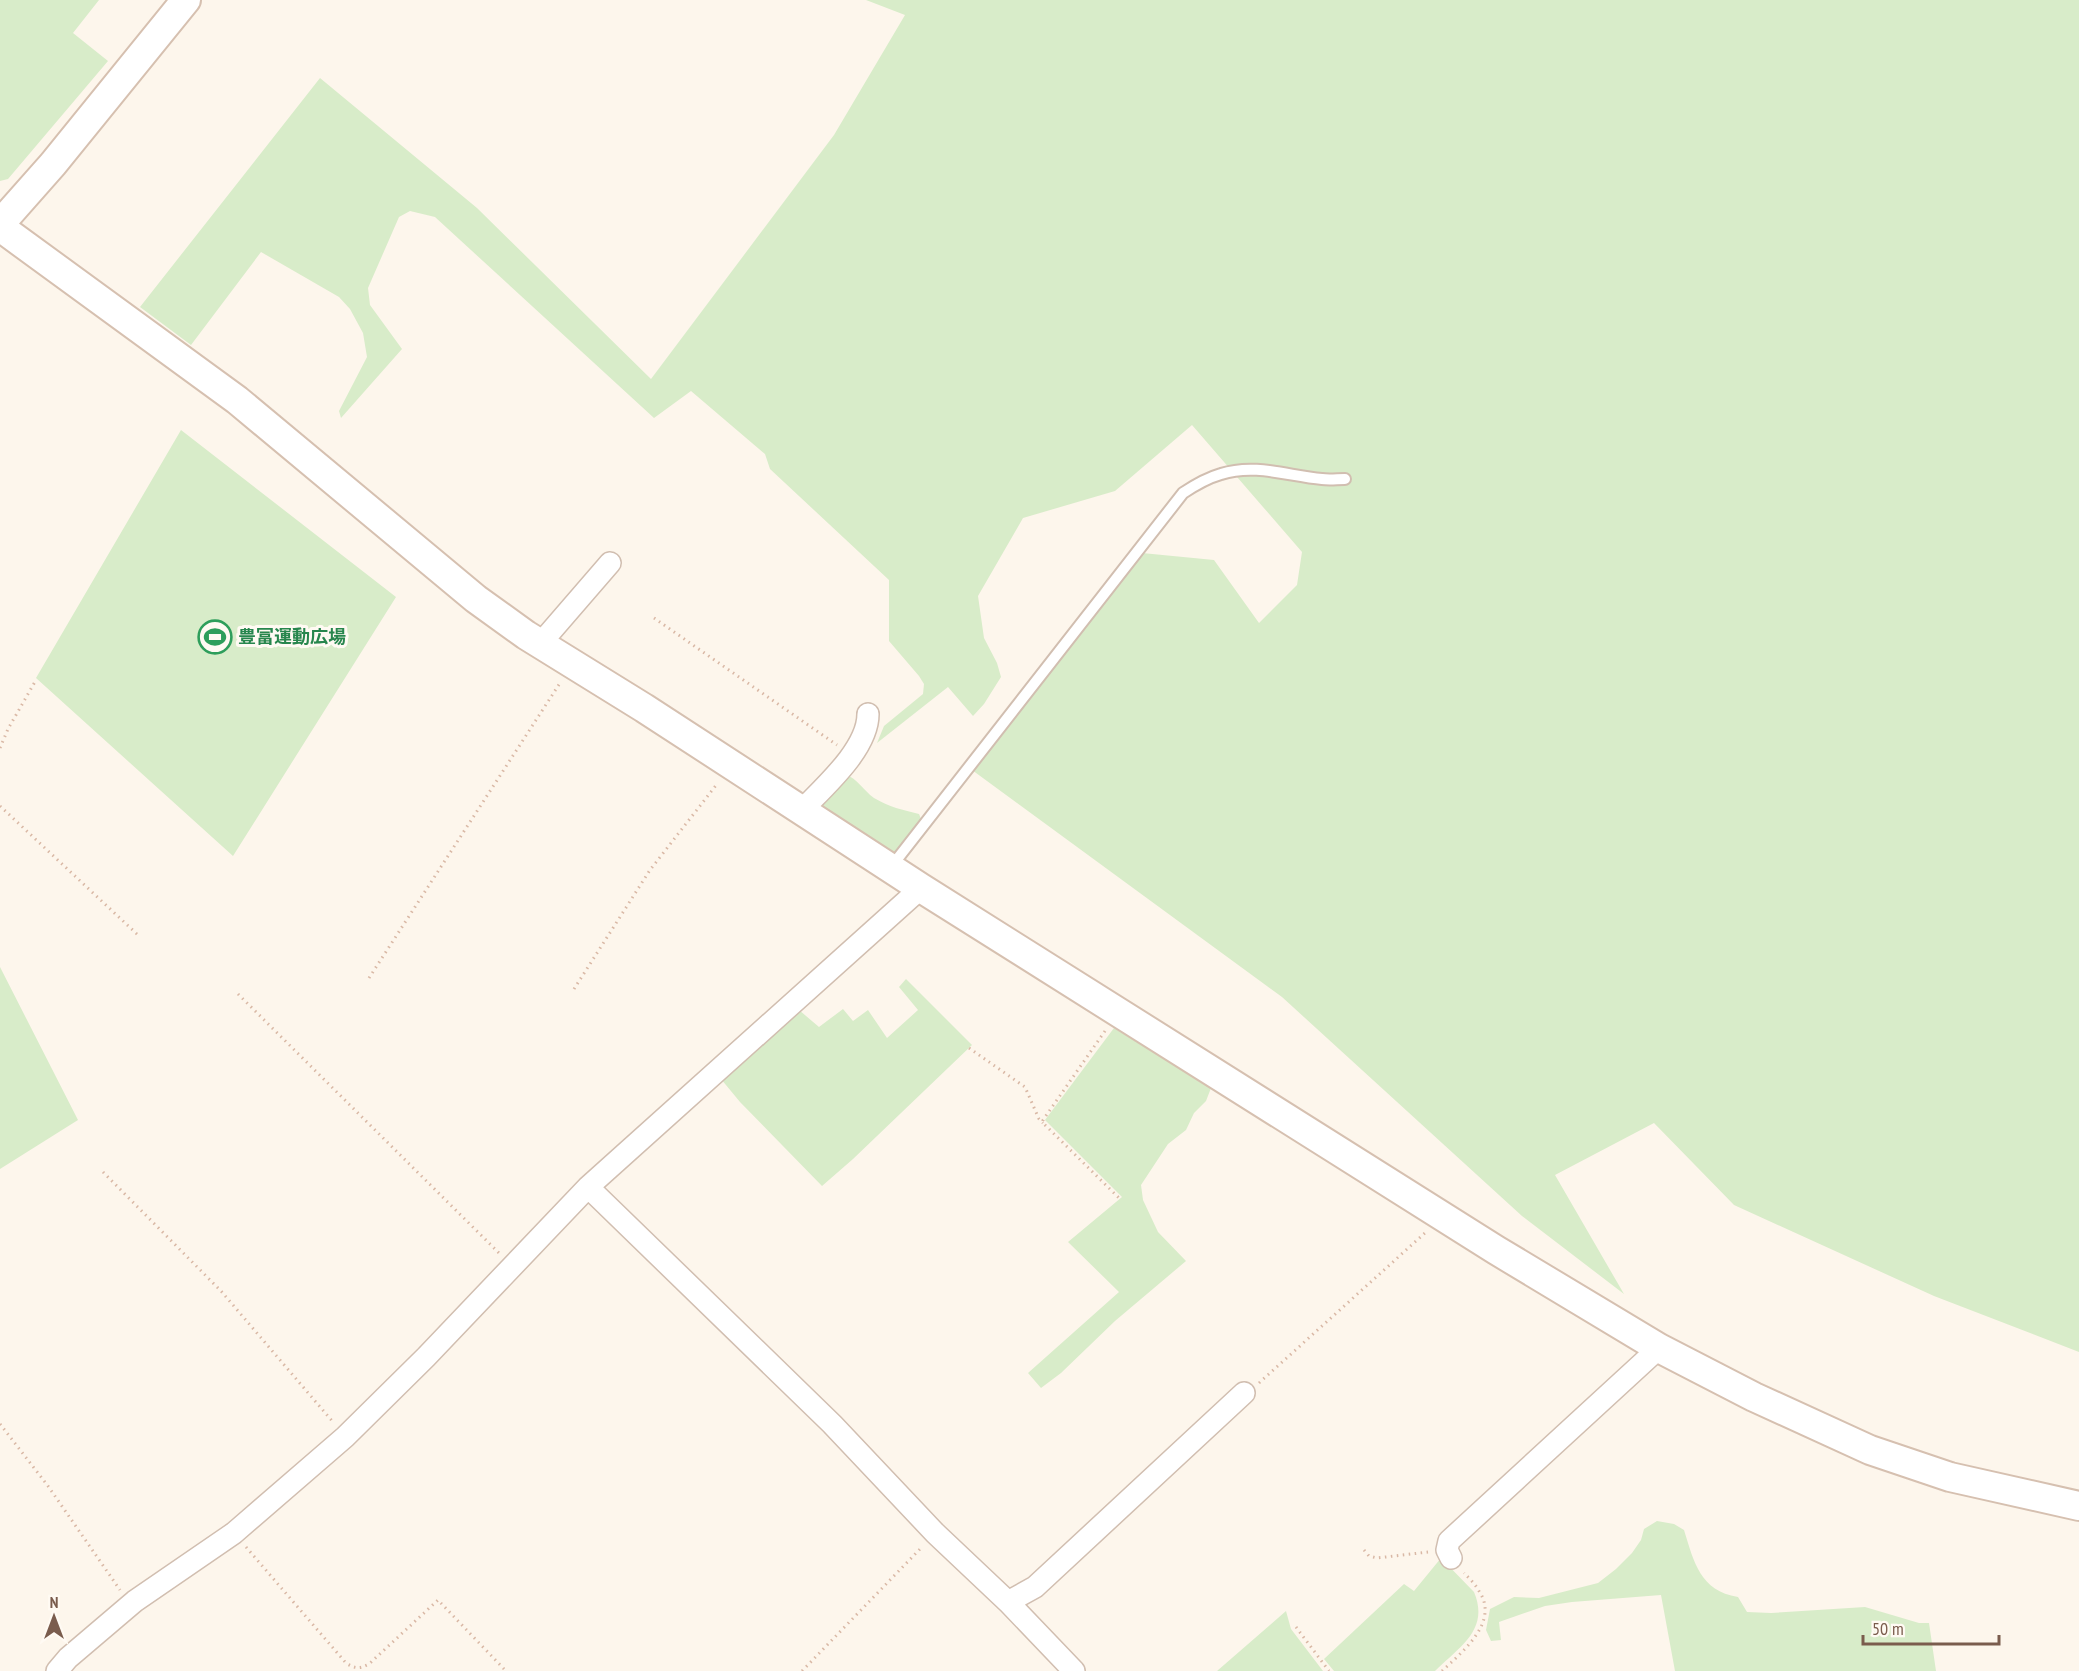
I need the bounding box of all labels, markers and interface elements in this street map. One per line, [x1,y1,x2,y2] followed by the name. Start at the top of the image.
[197,619,233,655] sports icon: 豊富運動広場
[238,625,346,648] place label: 豊富運動広場
[24,1587,84,1647] north arrow
[50,1592,58,1612] text: N
[1863,1608,2000,1646] scale bar
[1872,1617,1904,1640] text: 50 m

